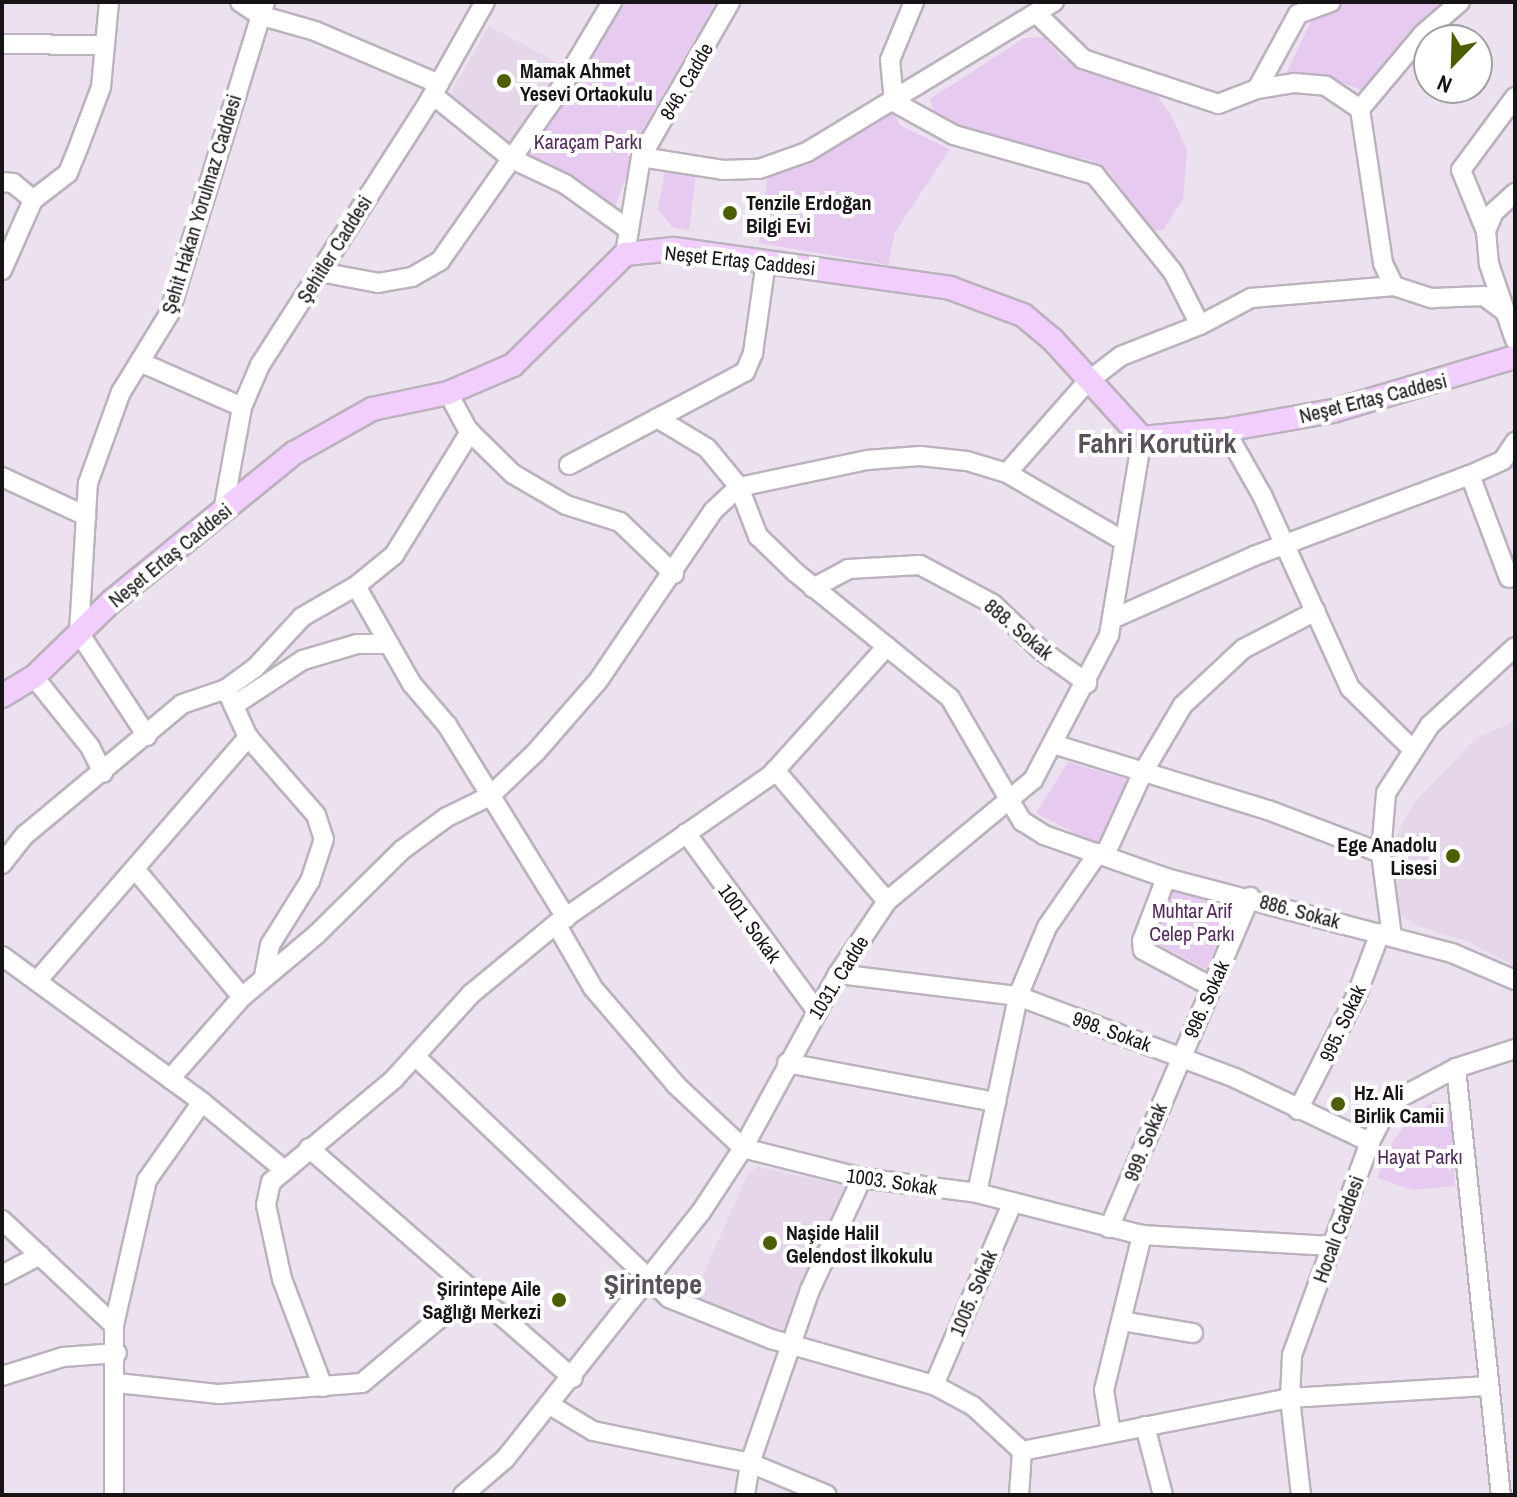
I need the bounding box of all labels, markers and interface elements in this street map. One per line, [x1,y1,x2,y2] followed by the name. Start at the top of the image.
[1413,24,1493,104] north arrow
[654,38,718,124] street label: 846. Cadde
[520,58,653,105] place label: Mamak Ahmet Yesevi Ortaokulu
[1433,68,1456,101] text: N
[495,72,513,90] marker: Mamak Ahmet Yesevi Ortaokulu
[156,91,246,317] street label: Şehit Hakan Yorulmaz Caddesi
[534,129,642,153] park label: Karaçam Parkı
[746,190,871,237] place label: Tenzile Erdoğan Bilgi Evi
[291,191,377,307] street label: Şehitler Caddesi
[721,204,739,222] marker: Tenzile Erdoğan Bilgi Evi
[664,240,816,280] street label: Neşet Ertaş Caddesi
[1297,368,1449,428] street label: Neşet Ertaş Caddesi
[1078,426,1236,460] district label: Fahri Korutürk
[104,498,236,612] street label: Neşet Ertaş Caddesi
[980,593,1058,665] street label: 888. Sokak
[1337,832,1437,879] place label: Ege Anadolu Lisesi
[1444,847,1462,865] marker: Ege Anadolu Lisesi
[713,879,787,967] street label: 1001. Sokak
[1257,889,1343,933] street label: 886. Sokak
[1149,899,1235,946] park label: Muhtar Arif Celep Parkı
[803,931,873,1023] street label: 1031. Cadde
[1178,957,1234,1041] street label: 996. Sokak
[1314,981,1370,1065] street label: 995. Sokak
[1069,1006,1155,1056] street label: 998. Sokak
[1354,1080,1444,1127] place label: Hz. Ali Birlik Camii
[1329,1095,1347,1113] marker: Hz. Ali Birlik Camii
[1119,1099,1171,1185] street label: 999. Sokak
[1377,1144,1463,1168] park label: Hayat Parkı
[845,1163,939,1199] street label: 1003. Sokak
[1308,1172,1368,1286] street label: Hocalı Caddesi
[786,1220,933,1267] place label: Naşide Halil Gelendost İlkokulu
[761,1234,779,1252] marker: Naşide Halil Gelendost İlkokulu
[944,1246,1002,1340] street label: 1005. Sokak
[604,1267,702,1301] district label: Şirintepe
[423,1276,541,1323] place label: Şirintepe Aile Sağlığı Merkezi
[548,1289,570,1311] marker: Şirintepe Aile Sağlığı Merkezi

